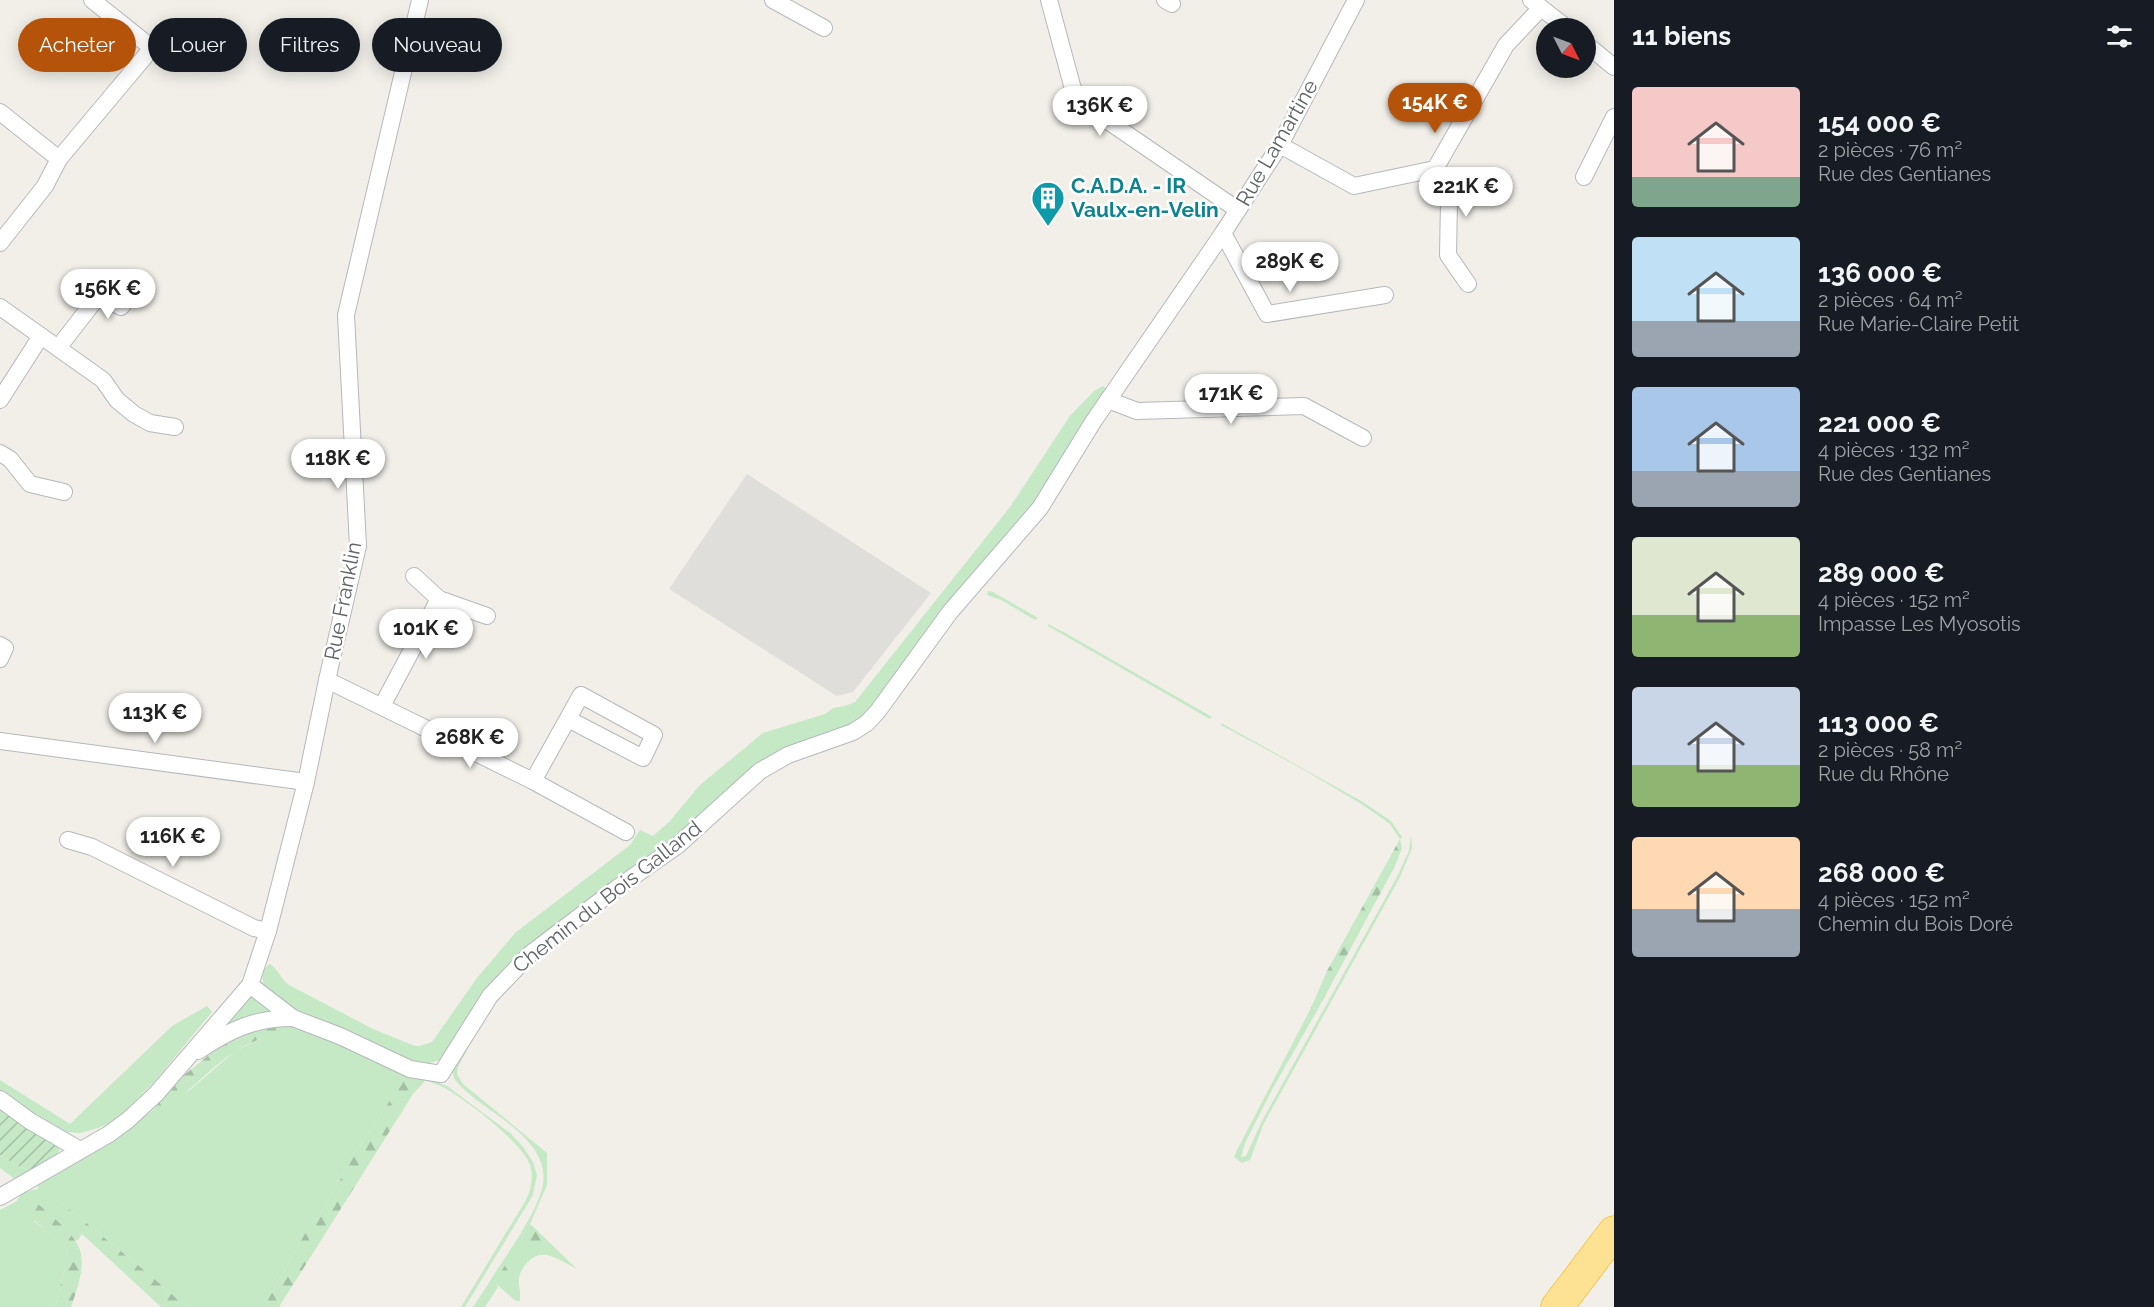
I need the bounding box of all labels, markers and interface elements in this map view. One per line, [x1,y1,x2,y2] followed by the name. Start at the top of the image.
[18,18,136,72] chip: Acheter
[148,18,247,72] chip: Louer
[259,18,360,72] chip: Filtres
[372,18,502,72] chip: Nouveau
[1536,18,1596,78] north arrow
[1536,18,1596,78] map controls
[2103,20,2136,53] icon: filters
[1632,21,1731,51] text: 11 biens
[1230,75,1323,210] street label: Rue Lamartine
[1386,83,1484,134] pin: 154K €
[1051,86,1149,137] pin: 136K €
[1402,90,1468,114] text: 154K €
[1066,93,1134,117] text: 136K €
[1818,108,1941,138] text: 154 000 €
[1680,111,1752,183] icon: home
[1818,138,1962,162] text: 2 pièces · 76 m²
[1818,162,1991,186] text: Rue des Gentianes
[1417,167,1515,218] pin: 221K €
[1071,173,1219,222] place label: C.A.D.A. - IR Vaulx-en-Velin
[1433,174,1499,198] text: 221K €
[1030,180,1066,227] building icon: C.A.D.A. - IR Vaulx-en-Velin
[1241,242,1339,293] pin: 289K €
[1255,249,1325,273] text: 289K €
[1818,258,1942,288] text: 136 000 €
[1680,261,1752,333] icon: home
[59,269,157,320] pin: 156K €
[75,276,142,300] text: 156K €
[1818,288,1962,312] text: 2 pièces · 64 m²
[1818,312,2019,336] text: Rue Marie-Claire Petit
[1182,374,1280,425] pin: 171K €
[1199,381,1263,405] text: 171K €
[1818,408,1941,438] text: 221 000 €
[1680,411,1752,483] icon: home
[1818,438,1970,462] text: 4 pièces · 132 m²
[289,439,387,490] pin: 118K €
[305,446,371,470] text: 118K €
[1818,462,1991,486] text: Rue des Gentianes
[319,540,366,662] street label: Rue Franklin
[1818,558,1945,588] text: 289 000 €
[1680,561,1752,633] icon: home
[1818,588,1970,612] text: 4 pièces · 152 m²
[377,609,475,660] pin: 101K €
[1818,612,2021,636] text: Impasse Les Myosotis
[393,616,459,640] text: 101K €
[106,693,204,744] pin: 113K €
[123,700,187,724] text: 113K €
[1818,708,1939,738] text: 113 000 €
[1680,711,1752,783] icon: home
[421,718,519,769] pin: 268K €
[435,725,505,749] text: 268K €
[1818,738,1962,762] text: 2 pièces · 58 m²
[1818,762,1949,786] text: Rue du Rhône
[507,815,706,978] street label: Chemin du Bois Galland
[124,817,222,868] pin: 116K €
[140,824,206,848] text: 116K €
[1818,858,1945,888] text: 268 000 €
[1680,861,1752,933] icon: home
[1818,888,1970,912] text: 4 pièces · 152 m²
[1818,912,2013,936] text: Chemin du Bois Doré

